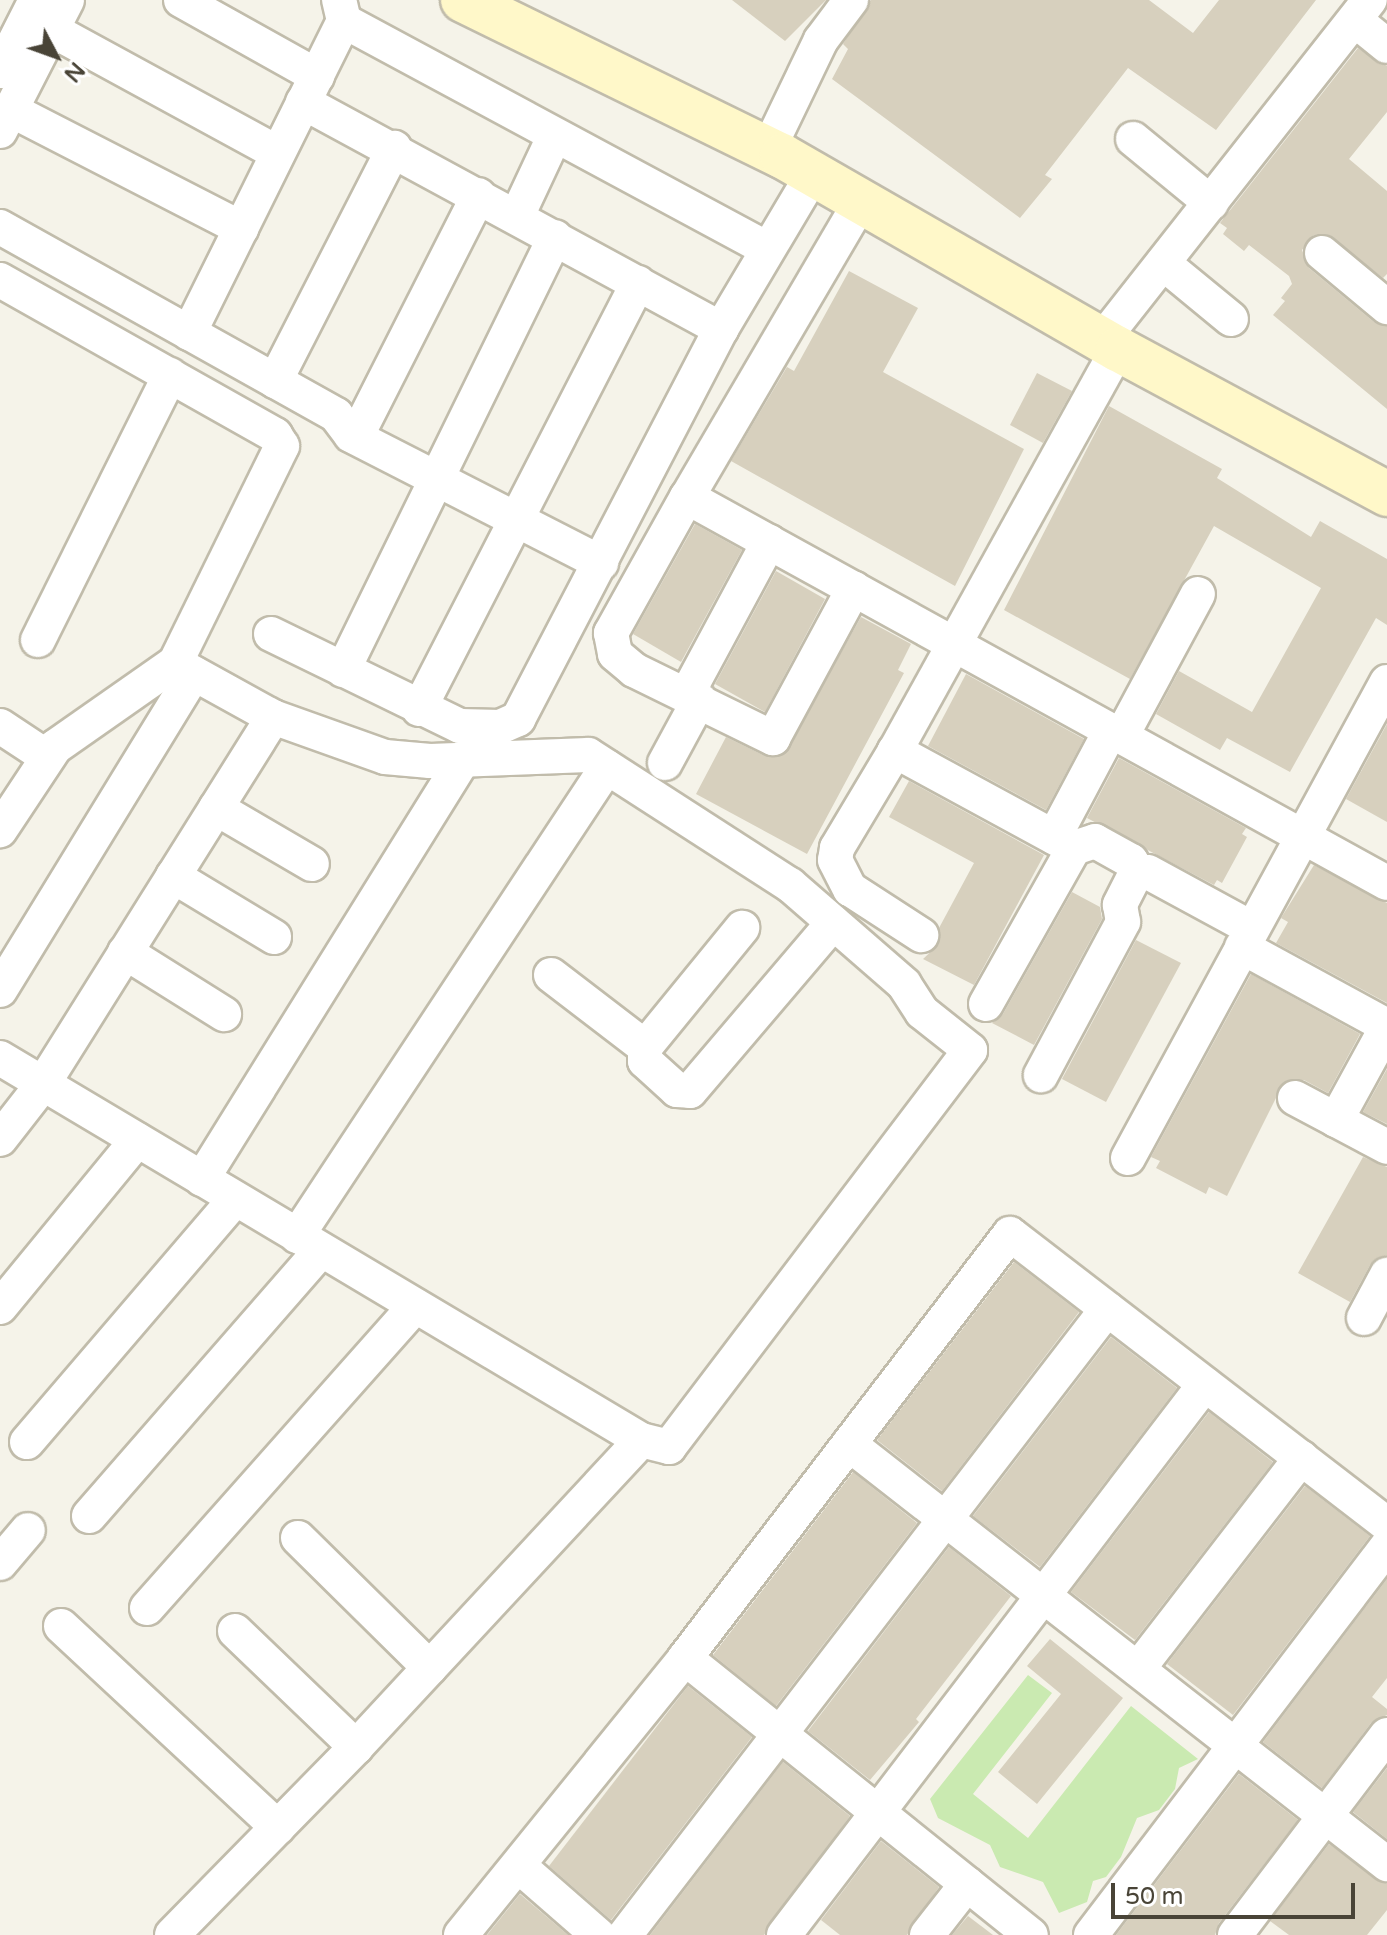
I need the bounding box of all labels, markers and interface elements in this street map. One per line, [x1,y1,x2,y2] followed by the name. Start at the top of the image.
[16,16,96,96] north arrow
[59,57,90,87] text: N
[1115,1867,1359,1917] scale bar
[1125,1882,1183,1911] text: 50 m

